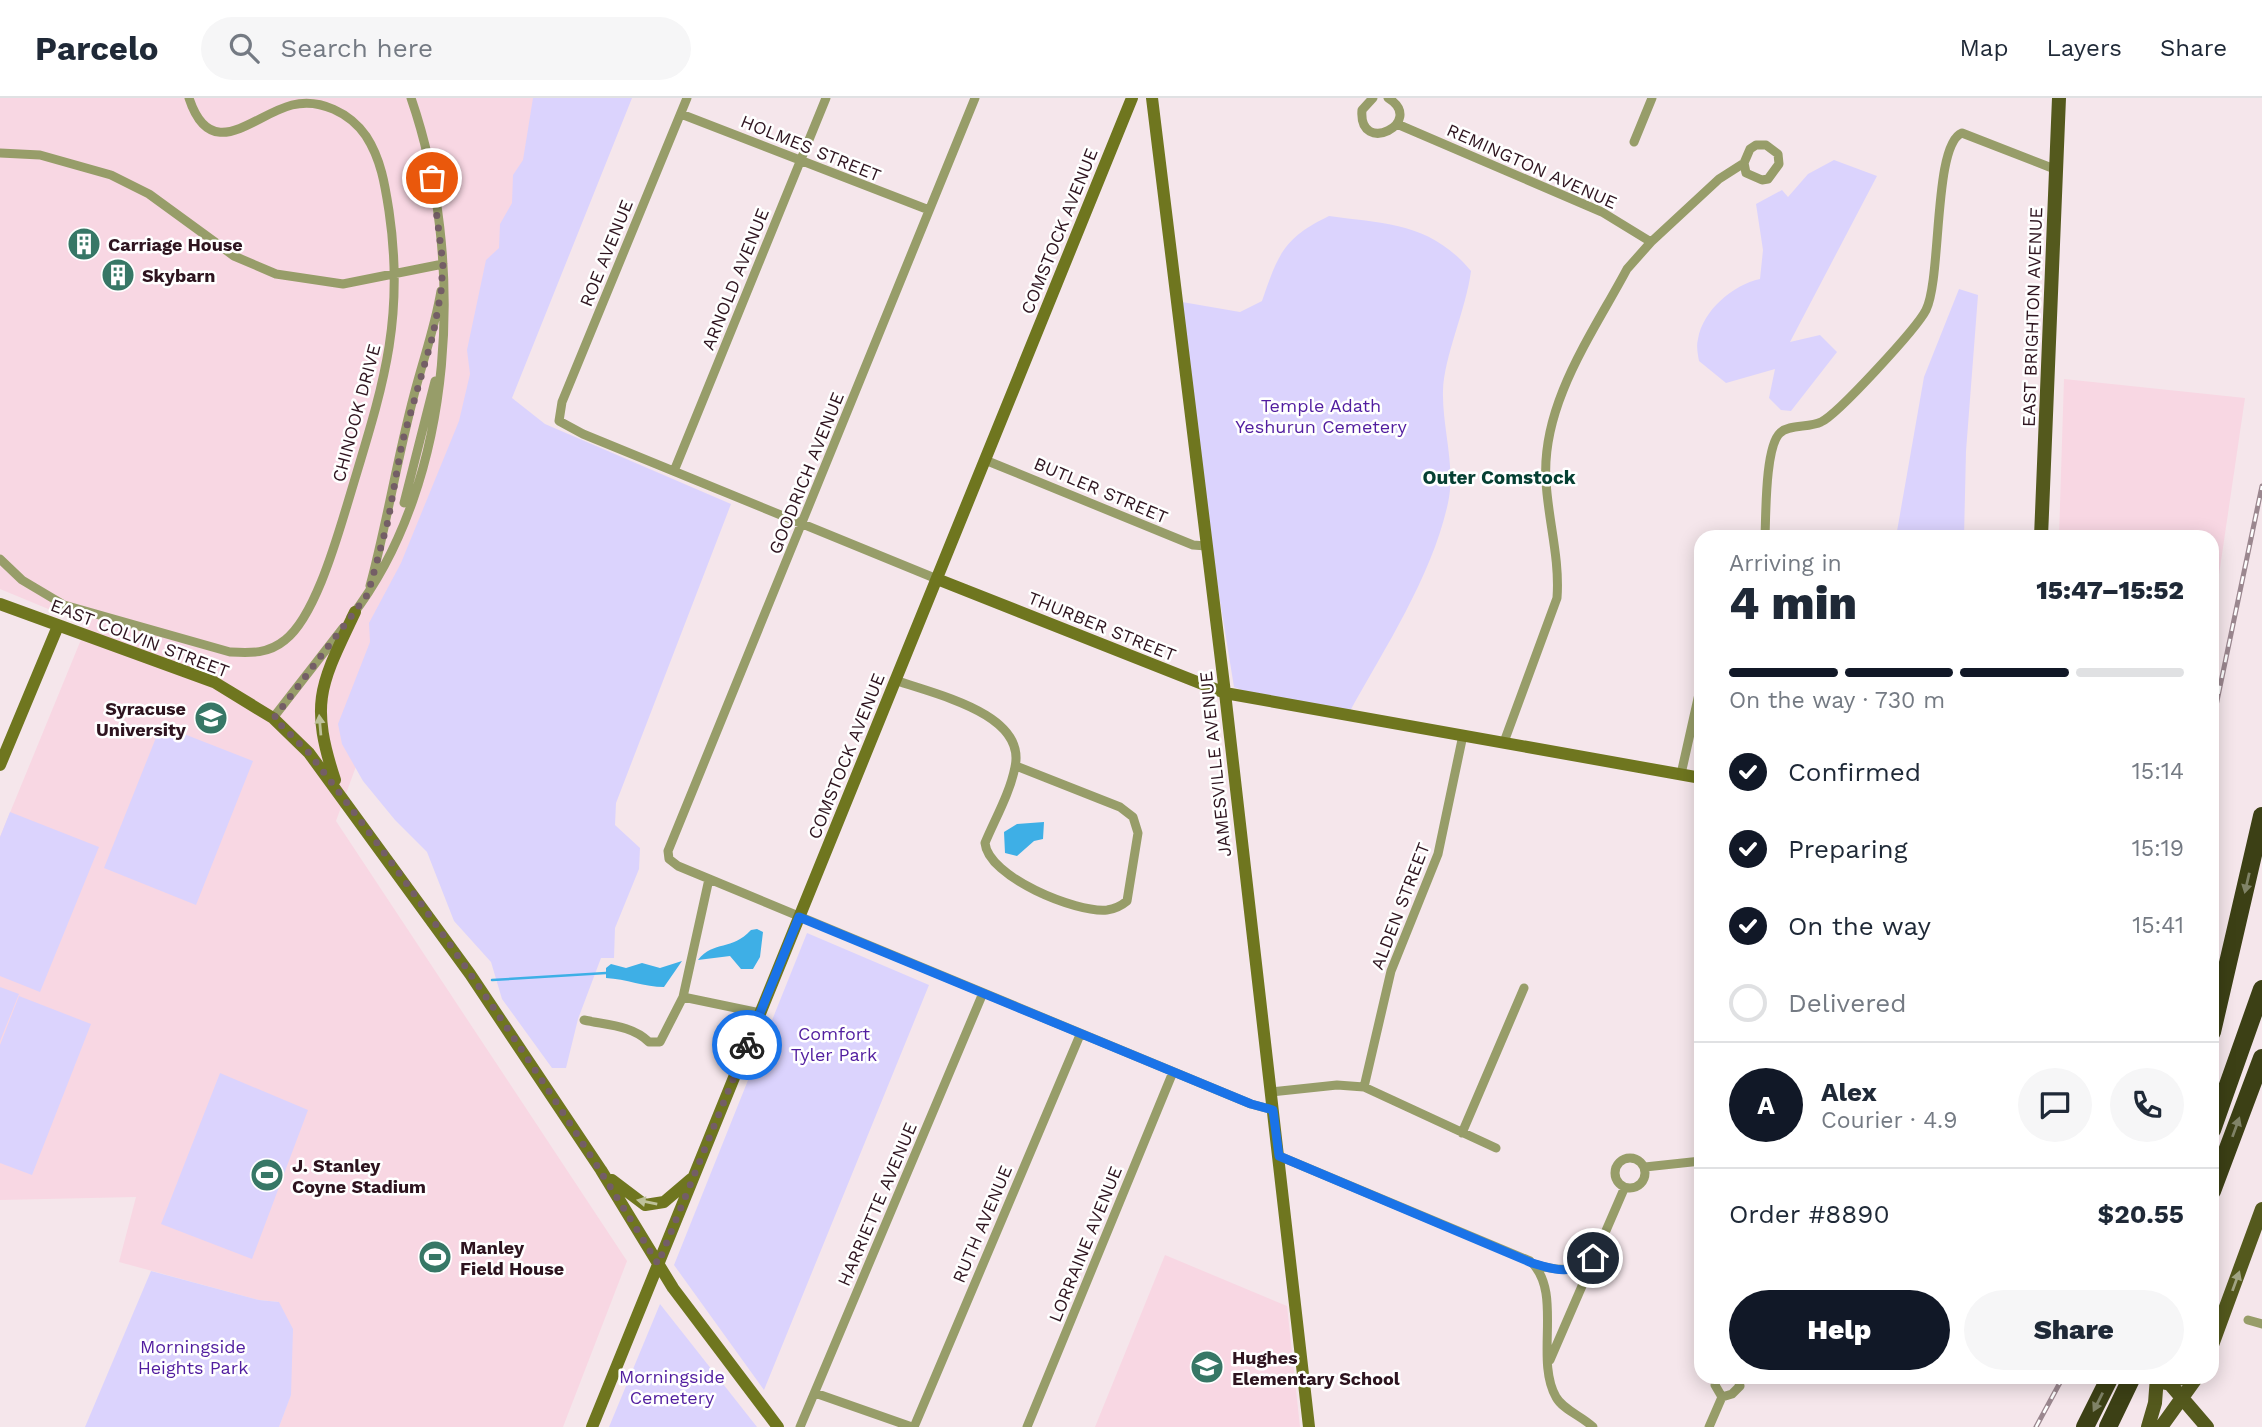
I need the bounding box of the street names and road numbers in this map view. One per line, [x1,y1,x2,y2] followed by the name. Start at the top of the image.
[738,110,884,186] street label: HOLMES STREET
[1444,119,1620,213] street label: REMINGTON AVENUE
[1016,145,1102,317] street label: COMSTOCK AVENUE
[575,196,637,310] street label: ROE AVENUE
[697,205,773,353] street label: ARNOLD AVENUE
[2018,207,2046,427] street label: EAST BRIGHTON AVENUE
[327,342,385,484] street label: CHINOOK DRIVE
[764,389,848,557] street label: GOODRICH AVENUE
[1031,452,1171,528] street label: BUTLER STREET
[1025,587,1179,665] street label: THURBER STREET
[48,594,232,682] street label: EAST COLVIN STREET
[803,670,889,842] street label: COMSTOCK AVENUE
[1195,670,1235,858] street label: JAMESVILLE AVENUE
[1366,840,1434,972] street label: ALDEN STREET
[833,1119,921,1289] street label: HARRIETTE AVENUE
[948,1162,1016,1286] street label: RUTH AVENUE
[1044,1163,1126,1325] street label: LORRAINE AVENUE

